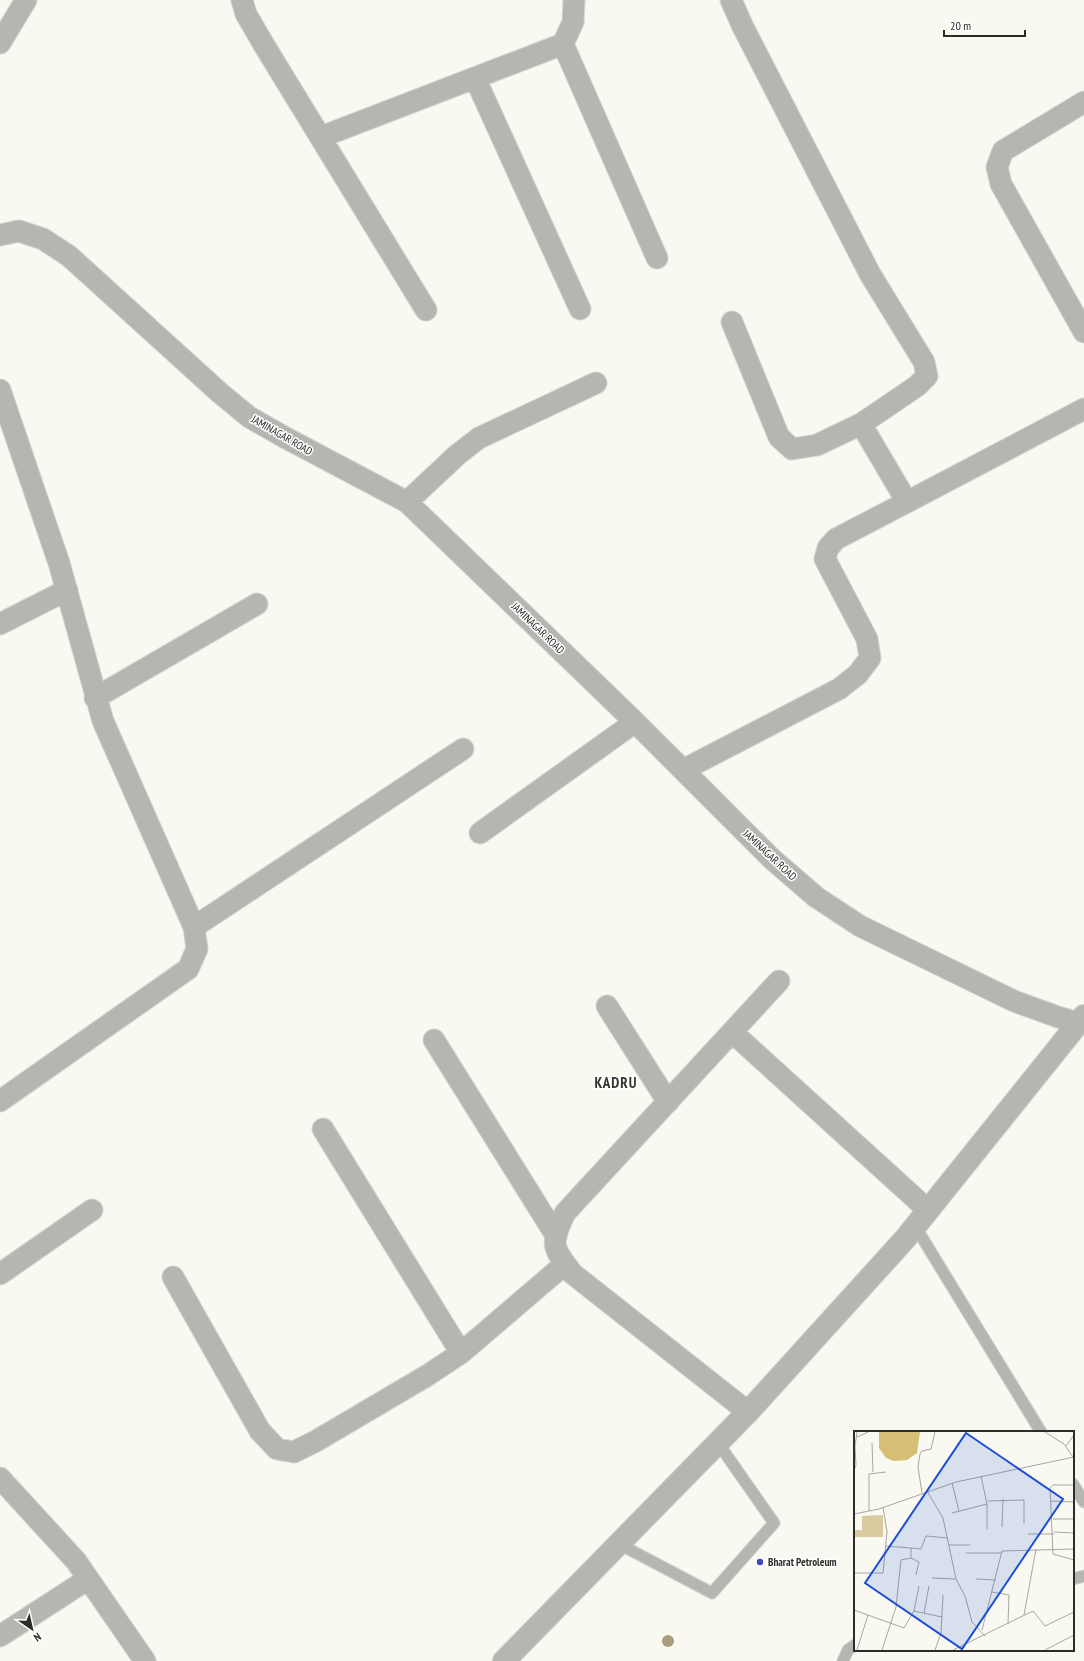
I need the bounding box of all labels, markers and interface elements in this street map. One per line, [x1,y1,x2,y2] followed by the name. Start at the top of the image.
[944,12,1025,38] scale bar
[950,18,971,33] text: 20 m
[248,411,315,458] street label: JAMINAGAR ROAD
[508,599,568,657] street label: JAMINAGAR ROAD
[740,826,800,884] street label: JAMINAGAR ROAD
[594,1073,638,1092] district label: KADRU
[854,1431,1074,1651] inset map
[768,1555,837,1569] place label: Bharat Petroleum
[755,1557,765,1567] marker: Bharat Petroleum
[12,1609,52,1649] north arrow
[31,1630,44,1645] text: N

